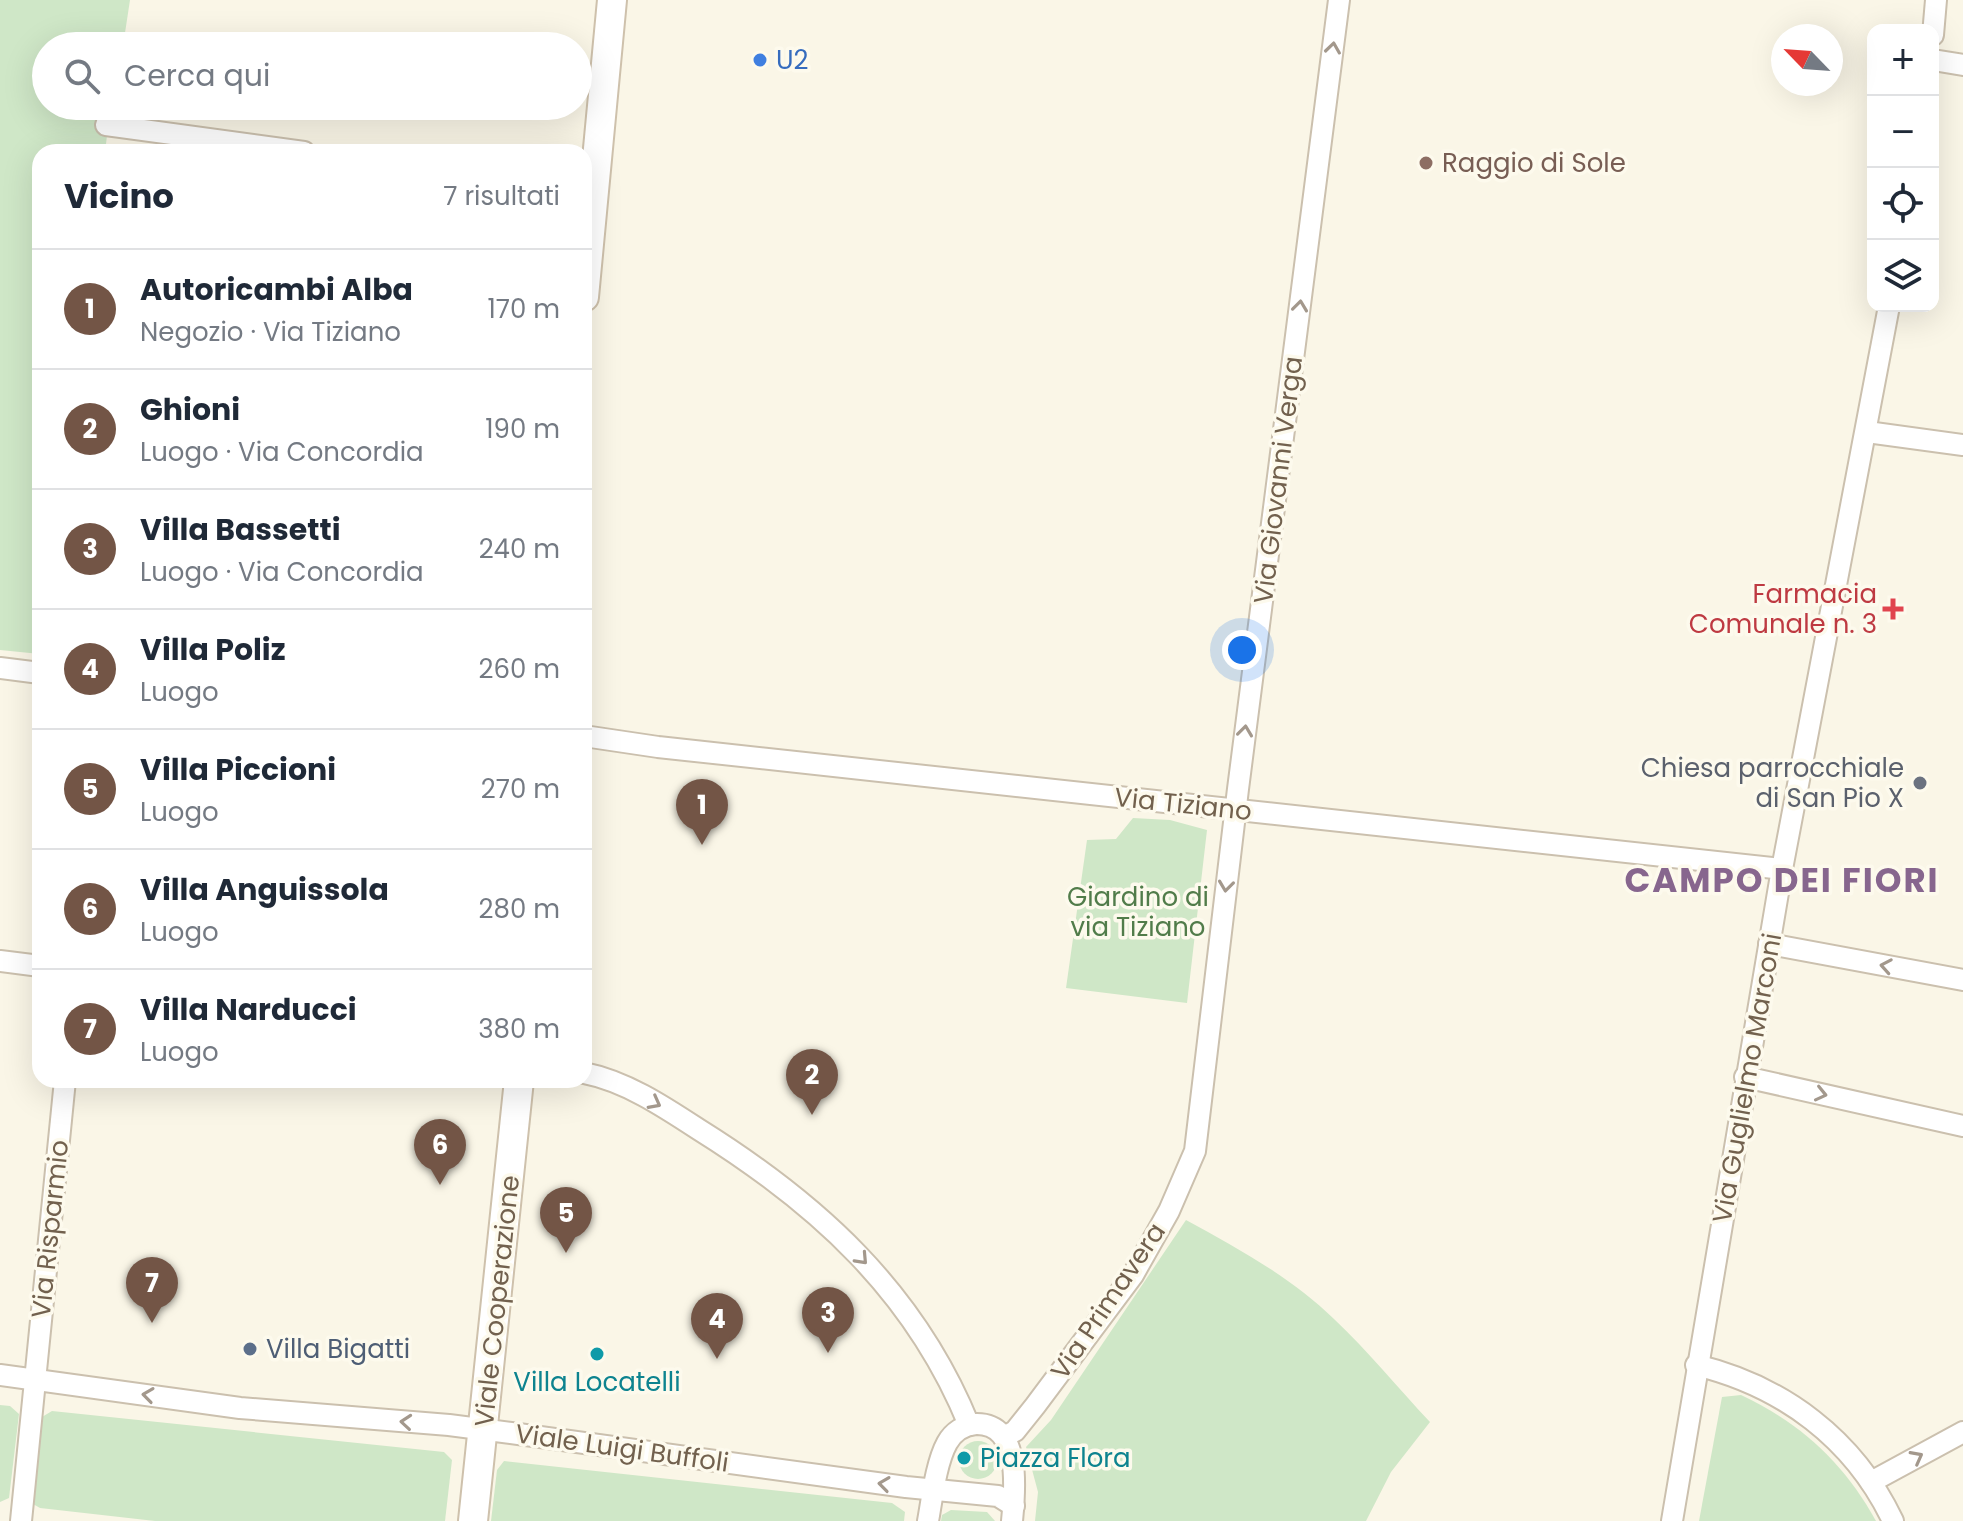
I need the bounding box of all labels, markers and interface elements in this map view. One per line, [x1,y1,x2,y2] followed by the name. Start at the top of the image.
[1771,24,1843,96] north arrow
[1867,24,1939,312] map controls
[1867,24,1939,96] button: +
[32,32,592,120] search box
[1324,41,1341,55] one-way arrow
[776,42,809,78] place label: U2
[751,51,769,69] marker: U2
[60,54,104,98] icon: search
[124,54,270,97] text: Cerca qui
[1867,96,1939,168] button: −
[1442,145,1626,181] place label: Raggio di Sole
[1417,154,1435,172] marker: Raggio di Sole
[1867,168,1939,240] button: locate
[64,172,174,220] text: Vicino
[443,178,560,214] text: 7 risultati
[1867,240,1939,312] button: layers
[140,268,413,311] text: Autoricambi Alba
[85,291,95,327] text: 1
[487,291,560,327] text: 170 m
[1291,300,1308,313] one-way arrow
[140,314,401,350] text: Negozio · Via Tiziano
[1245,354,1311,606] street label: Via Giovanni Verga
[140,388,240,431] text: Ghioni
[83,411,97,447] text: 2
[485,411,560,447] text: 190 m
[140,434,424,470] text: Luogo · Via Concordia
[140,508,341,551] text: Villa Bassetti
[82,531,98,567] text: 3
[479,531,560,567] text: 240 m
[140,554,424,590] text: Luogo · Via Concordia
[1689,576,1877,642] place label: Farmacia Comunale n. 3
[1884,600,1902,618] marker: Farmacia Comunale n. 3
[140,628,286,671] text: Villa Poliz
[1222,630,1262,670] your location
[81,651,99,687] text: 4
[478,651,560,687] text: 260 m
[140,674,219,710] text: Luogo
[1236,724,1253,738] one-way arrow
[140,748,336,791] text: Villa Piccioni
[1641,750,1904,816] place label: Chiesa parrocchiale di San Pio X
[82,771,98,807] text: 5
[481,771,560,807] text: 270 m
[1911,774,1929,792] marker: Chiesa parrocchiale di San Pio X
[676,779,728,845] pin: 1
[1112,779,1254,829] street label: Via Tiziano
[140,794,219,830] text: Luogo
[1624,856,1940,904] district label: CAMPO DEI FIORI
[140,868,389,911] text: Villa Anguissola
[1067,879,1209,945] park label: Giardino di via Tiziano
[1218,879,1235,893] one-way arrow
[82,891,98,927] text: 6
[479,891,560,927] text: 280 m
[140,914,219,950] text: Luogo
[1704,930,1790,1226] street label: Via Guglielmo Marconi
[1880,958,1893,975] one-way arrow
[140,988,357,1031] text: Villa Narducci
[83,1011,97,1047] text: 7
[478,1011,560,1047] text: 380 m
[140,1034,219,1070] text: Luogo
[786,1049,838,1115] pin: 2
[1814,1085,1828,1102] one-way arrow
[647,1094,662,1109] one-way arrow
[414,1119,466,1185] pin: 6
[23,1138,77,1320] street label: Via Risparmio
[466,1173,528,1429] street label: Viale Cooperazione
[540,1187,592,1253] pin: 5
[1042,1215,1174,1387] street label: Via Primavera
[852,1250,867,1264] one-way arrow
[126,1257,178,1323] pin: 7
[802,1287,854,1353] pin: 3
[691,1293,743,1359] pin: 4
[266,1331,410,1367] place label: Villa Bigatti
[241,1340,259,1358] marker: Villa Bigatti
[588,1345,606,1363] marker: Villa Locatelli
[513,1364,681,1400] place label: Villa Locatelli
[141,1387,154,1404] one-way arrow
[399,1413,412,1430] one-way arrow
[513,1415,731,1481] street label: Viale Luigi Buffoli
[980,1440,1131,1476] place label: Piazza Flora
[955,1449,973,1467] marker: Piazza Flora
[1909,1451,1923,1466] one-way arrow
[877,1475,890,1492] one-way arrow

